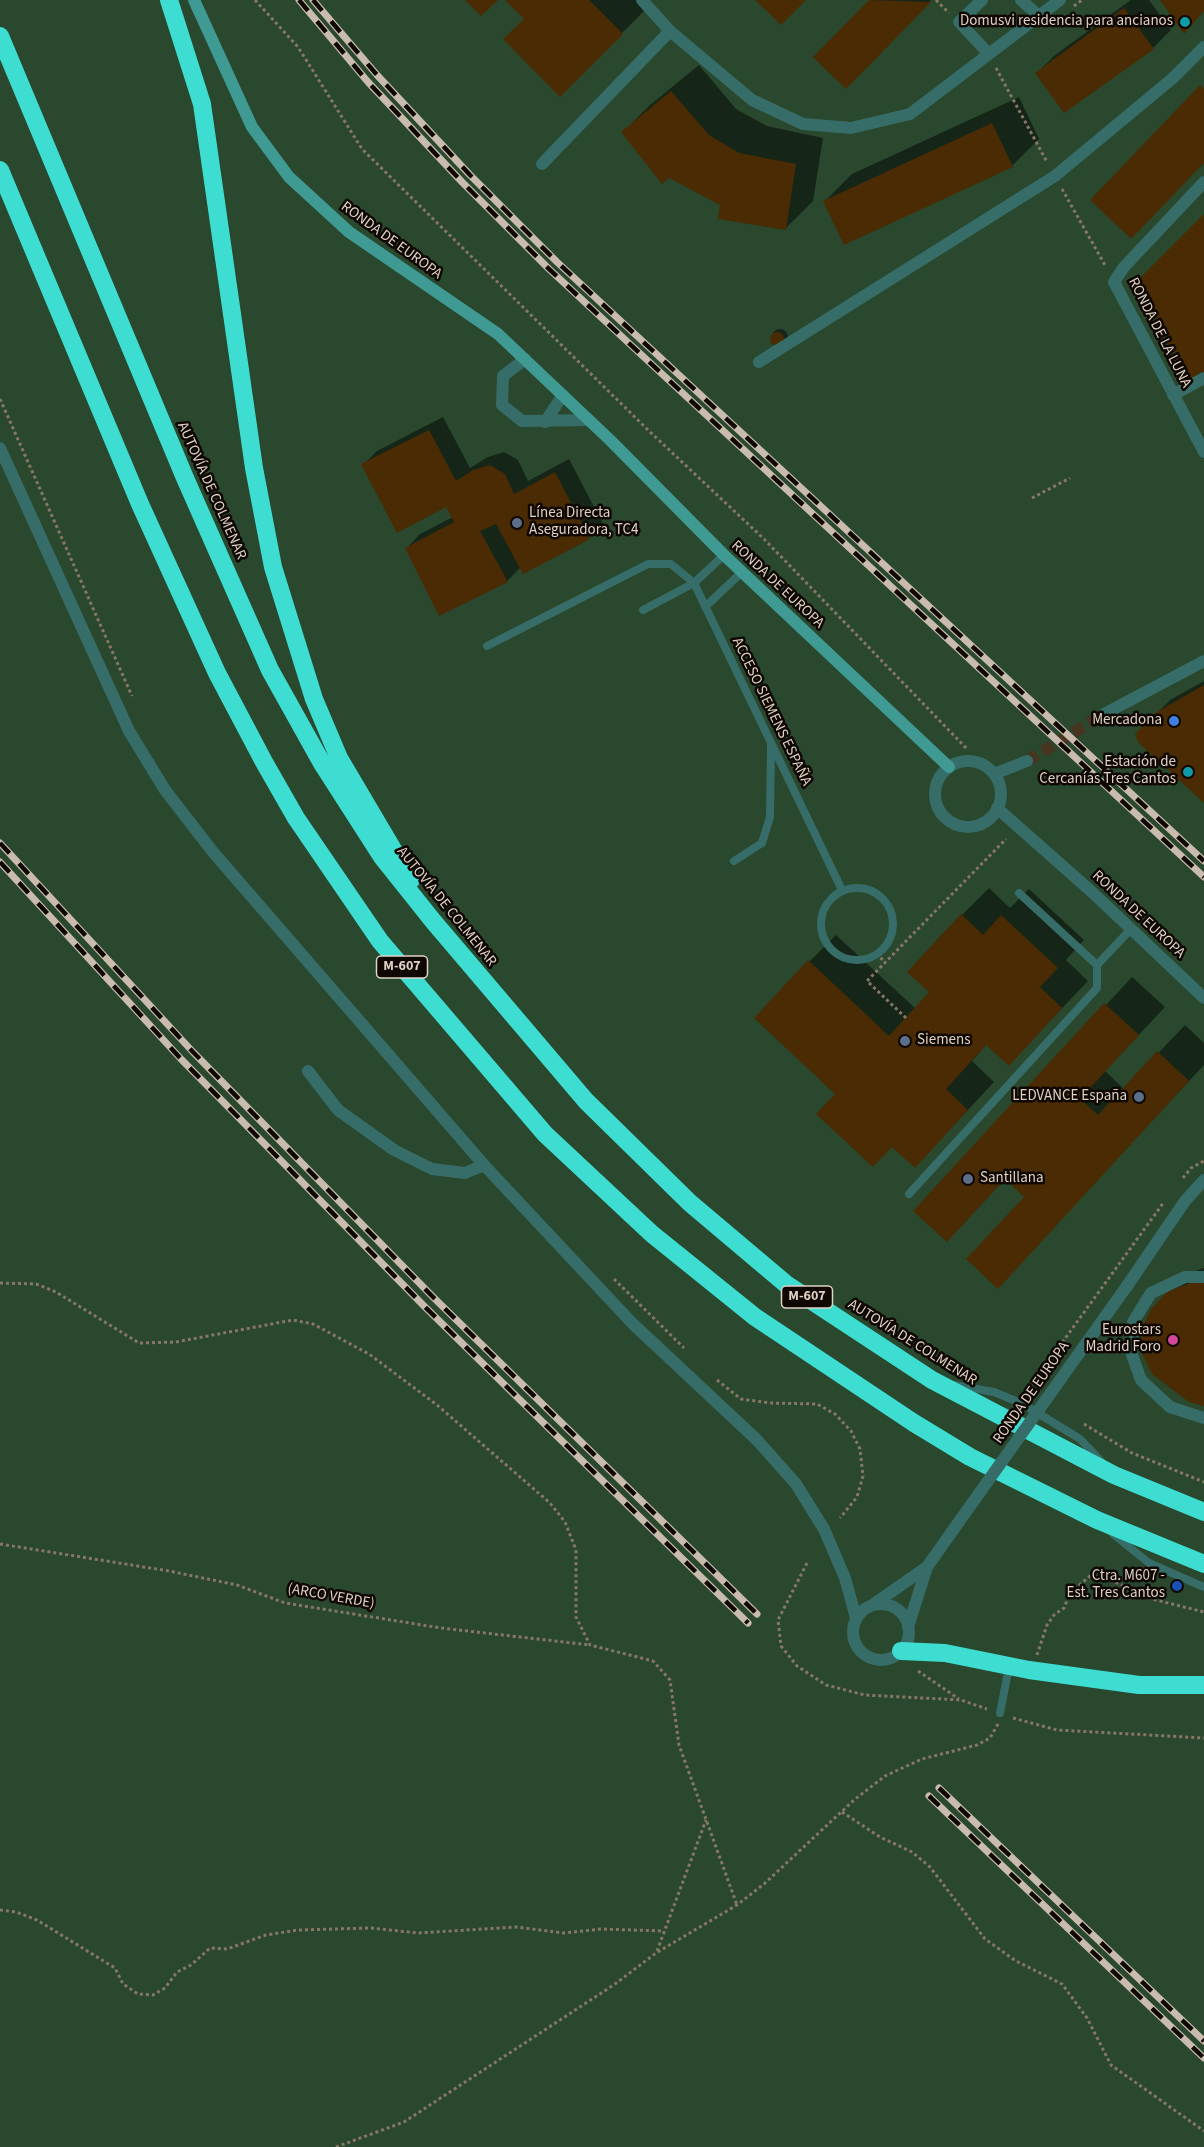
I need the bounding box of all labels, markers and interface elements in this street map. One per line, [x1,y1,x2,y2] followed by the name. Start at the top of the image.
[960,13,1173,31] place label: Domusvi residencia para ancianos
[1178,15,1192,29] marker: Domusvi residencia para ancianos
[337,198,445,284] street label: RONDA DE EUROPA
[1123,275,1195,391] street label: RONDA DE LA LUNA
[173,419,249,563] street label: AUTOVÍA DE COLMENAR
[529,505,638,540] place label: Línea Directa Aseguradora, TC4
[510,516,524,530] marker: Línea Directa Aseguradora, TC4
[727,537,827,633] street label: RONDA DE EUROPA
[727,635,815,789] street label: ACCESO SIEMENS ESPAÑA
[1092,712,1162,730] place label: Mercadona
[1167,714,1181,728] marker: Mercadona
[1039,754,1176,789] place label: Estación de Cercanías Tres Cantos
[1181,765,1195,779] marker: Estación de Cercanías Tres Cantos
[392,844,500,970] street label: AUTOVÍA DE COLMENAR
[1088,867,1188,963] street label: RONDA DE EUROPA
[376,956,428,978] road number: M-607
[917,1032,971,1050] place label: Siemens
[898,1034,912,1048] marker: Siemens
[1012,1088,1127,1106] place label: LEDVANCE España
[1132,1090,1146,1104] marker: LEDVANCE España
[980,1170,1044,1188] place label: Santillana
[961,1172,975,1186] marker: Santillana
[782,1286,832,1308] road number: M-607
[844,1296,980,1390] street label: AUTOVÍA DE COLMENAR
[1085,1322,1161,1357] place label: Eurostars Madrid Foro
[1166,1333,1180,1347] marker: Eurostars Madrid Foro
[990,1338,1074,1448] street label: RONDA DE EUROPA
[1067,1568,1165,1603] place label: Ctra. M607 - Est. Tres Cantos
[1170,1579,1184,1593] marker: Ctra. M607 - Est. Tres Cantos
[286,1580,376,1614] street label: (ARCO VERDE)

